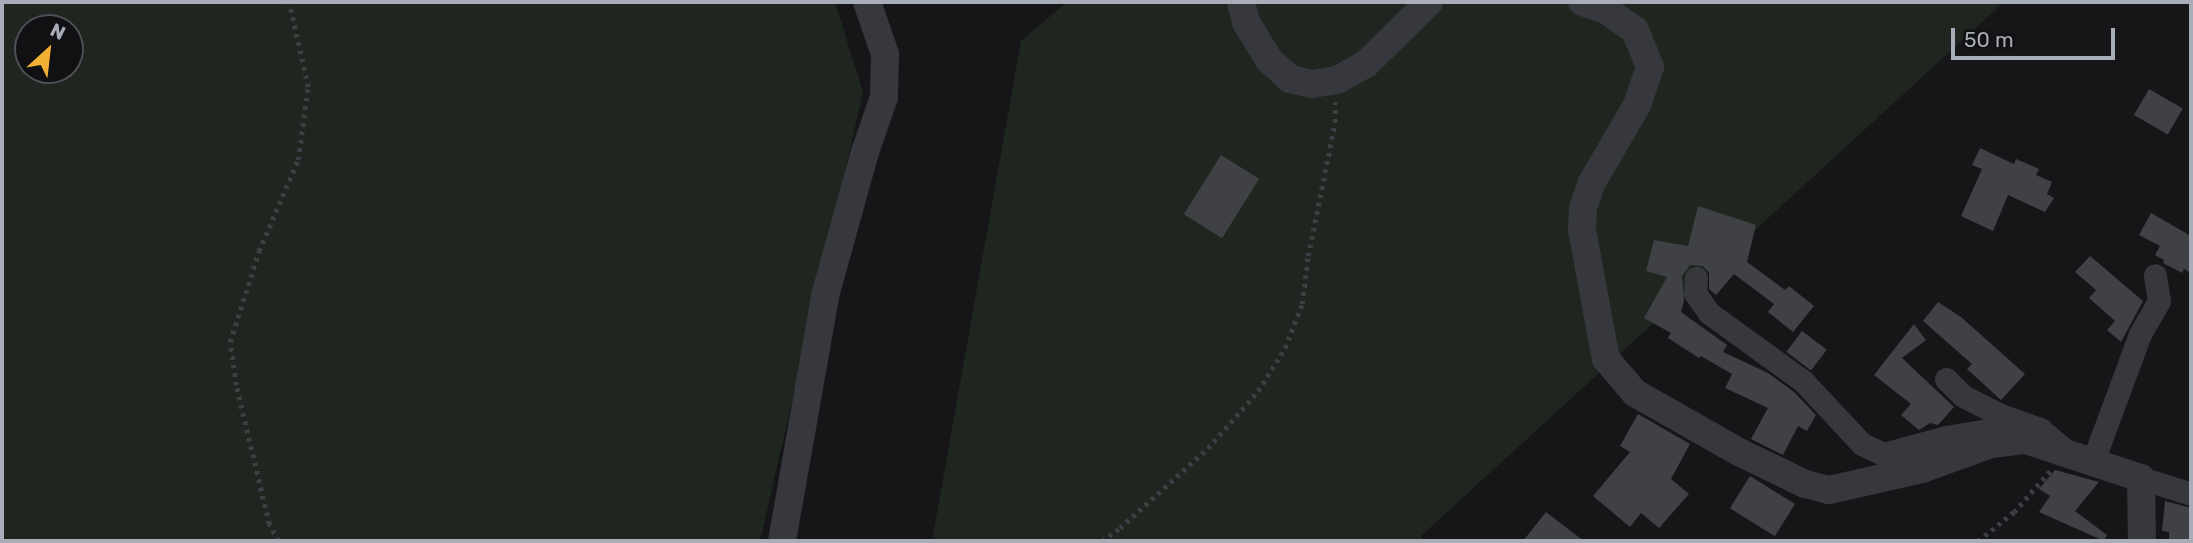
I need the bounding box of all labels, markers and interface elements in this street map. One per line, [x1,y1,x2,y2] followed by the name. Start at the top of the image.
[14,14,84,84] north arrow
[1955,14,2120,58] scale bar
[47,18,69,45] text: N
[1964,27,2014,52] text: 50 m

